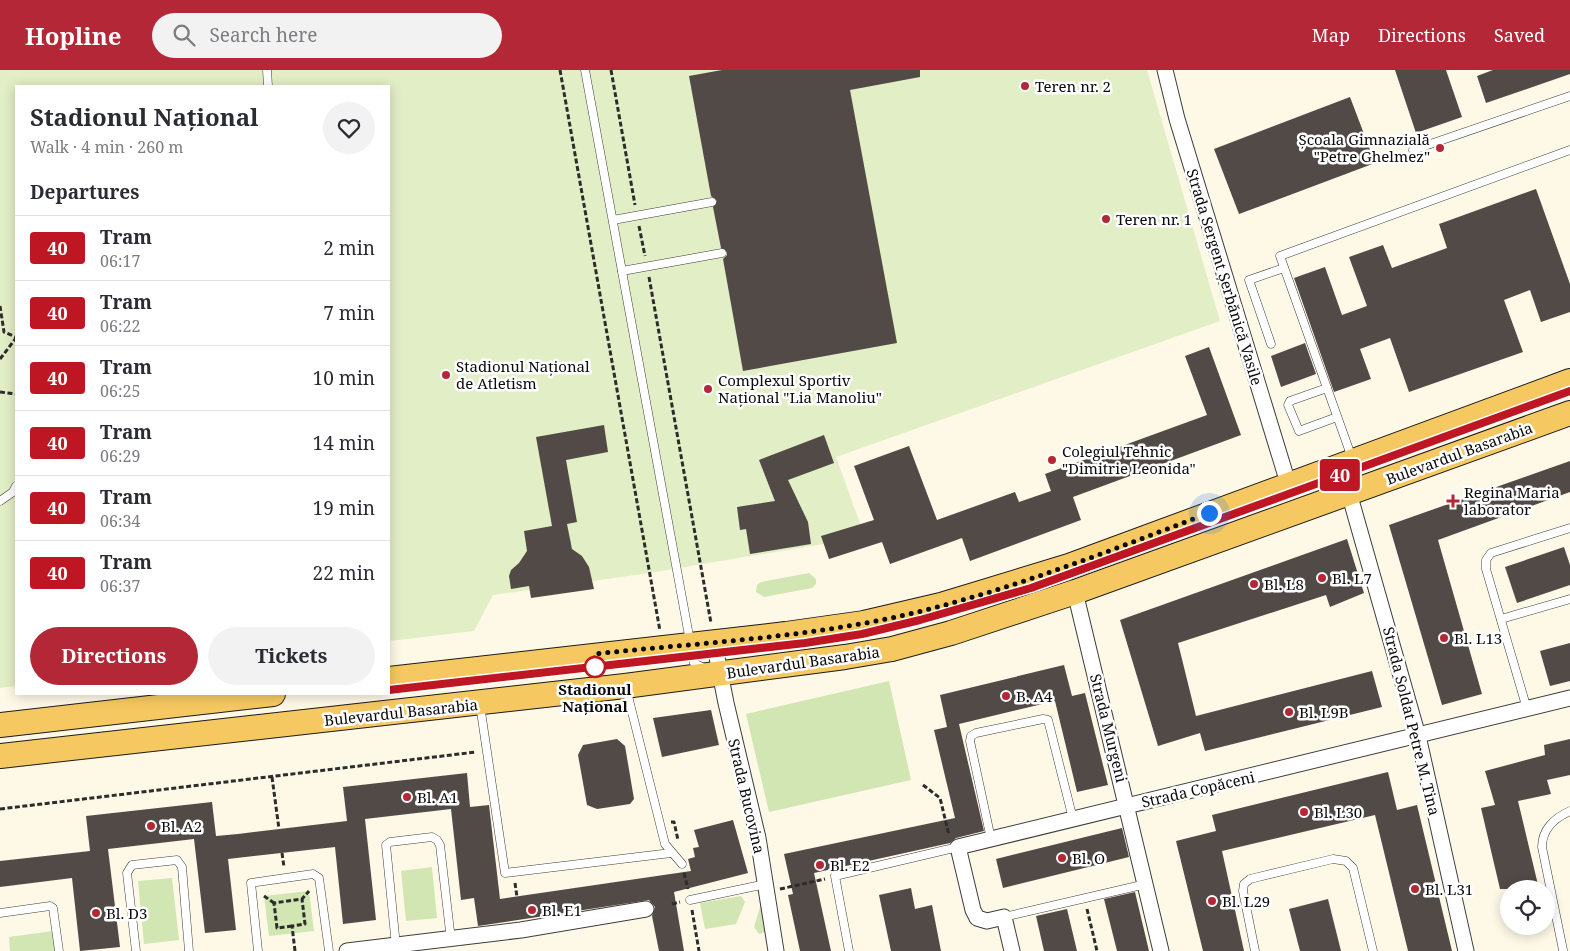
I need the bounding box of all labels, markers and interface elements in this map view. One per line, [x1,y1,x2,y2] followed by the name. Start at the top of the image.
[152,13,502,58] search box
[25,19,122,52] text: Hopline
[170,21,198,49] icon: search
[210,22,317,48] text: Search here
[1312,23,1350,47] text: Map
[1378,23,1466,47] text: Directions
[1494,23,1545,47] text: Saved
[1035,76,1111,96] place label: Teren nr. 2
[1019,80,1031,92] marker: Teren nr. 2
[30,100,259,133] text: Stadionul Național
[323,102,375,154] button: heart
[1299,129,1430,166] place label: Școala Gimnazială "Petre Ghelmez"
[30,136,183,158] text: Walk · 4 min · 260 m
[1434,142,1446,154] marker: Școala Gimnazială "Petre Ghelmez"
[1182,166,1268,388] street label: Strada Sergent Șerbănică Vasile
[30,179,139,205] text: Departures
[1116,209,1192,229] place label: Teren nr. 1
[1100,213,1112,225] marker: Teren nr. 1
[100,224,152,250] text: Tram
[323,235,375,261] text: 2 min
[47,236,68,260] text: 40
[100,250,140,272] text: 06:17
[100,289,152,315] text: Tram
[323,300,375,326] text: 7 min
[47,301,68,325] text: 40
[100,315,140,337] text: 06:22
[100,354,152,380] text: Tram
[456,356,590,393] place label: Stadionul Național de Atletism
[313,365,375,391] text: 10 min
[47,366,68,390] text: 40
[440,369,452,381] marker: Stadionul Național de Atletism
[718,370,882,407] place label: Complexul Sportiv Național "Lia Manoliu"
[100,380,140,402] text: 06:25
[702,383,714,395] marker: Complexul Sportiv Național "Lia Manoliu"
[1383,417,1535,489] street label: Bulevardul Basarabia
[100,419,152,445] text: Tram
[313,430,375,456] text: 14 min
[47,431,68,455] text: 40
[1062,441,1196,478] place label: Colegiul Tehnic "Dimitrie Leonida"
[100,445,140,467] text: 06:29
[1046,454,1058,466] marker: Colegiul Tehnic "Dimitrie Leonida"
[1318,459,1362,491] line badge: 40
[1330,463,1350,487] text: 40
[1464,482,1560,519] place label: Regina Maria laborator
[100,484,152,510] text: Tram
[1446,494,1460,508] marker: Regina Maria laborator
[313,495,375,521] text: 19 min
[47,496,68,520] text: 40
[1197,501,1222,526] your location
[100,510,140,532] text: 06:34
[100,549,152,575] text: Tram
[313,560,375,586] text: 22 min
[47,561,68,585] text: 40
[1332,568,1372,588] place label: Bl. L7
[1316,572,1328,584] marker: Bl. L7
[1264,574,1304,594] place label: Bl. L8
[100,575,140,597] text: 06:37
[1248,578,1260,590] marker: Bl. L8
[1379,625,1445,817] street label: Strada Soldat Petre M. Tina
[30,627,198,685] button: Directions
[208,627,375,685] button: Tickets
[1454,628,1502,648] place label: Bl. L13
[1438,632,1450,644] marker: Bl. L13
[725,641,881,683] street label: Bulevardul Basarabia
[584,656,606,678] marker: Stadionul Național
[1086,672,1132,785] street label: Strada Murgeni
[558,679,632,716] place label: Stadionul Național
[1016,686,1053,706] place label: B. A4
[1000,690,1012,702] marker: B. A4
[323,694,479,730] street label: Bulevardul Basarabia
[1299,702,1349,722] place label: Bl. L9B
[1283,706,1295,718] marker: Bl. L9B
[724,737,770,855] street label: Strada Bucovina
[1139,766,1257,812] street label: Strada Copăceni
[417,787,458,807] place label: Bl. A1
[401,791,413,803] marker: Bl. A1
[1314,802,1362,822] place label: Bl. L30
[1298,806,1310,818] marker: Bl. L30
[161,816,202,836] place label: Bl. A2
[145,820,157,832] marker: Bl. A2
[1072,848,1105,868] place label: Bl. O
[1056,852,1068,864] marker: Bl. O
[830,855,870,875] place label: Bl. E2
[814,859,826,871] marker: Bl. E2
[1425,879,1473,899] place label: Bl. L31
[1500,880,1555,935] map controls
[1500,880,1555,935] button: locate
[1409,883,1421,895] marker: Bl. L31
[1222,891,1270,911] place label: Bl. L29
[1206,895,1218,907] marker: Bl. L29
[542,900,582,920] place label: Bl. E1
[106,903,147,923] place label: Bl. D3
[526,904,538,916] marker: Bl. E1
[90,907,102,919] marker: Bl. D3

